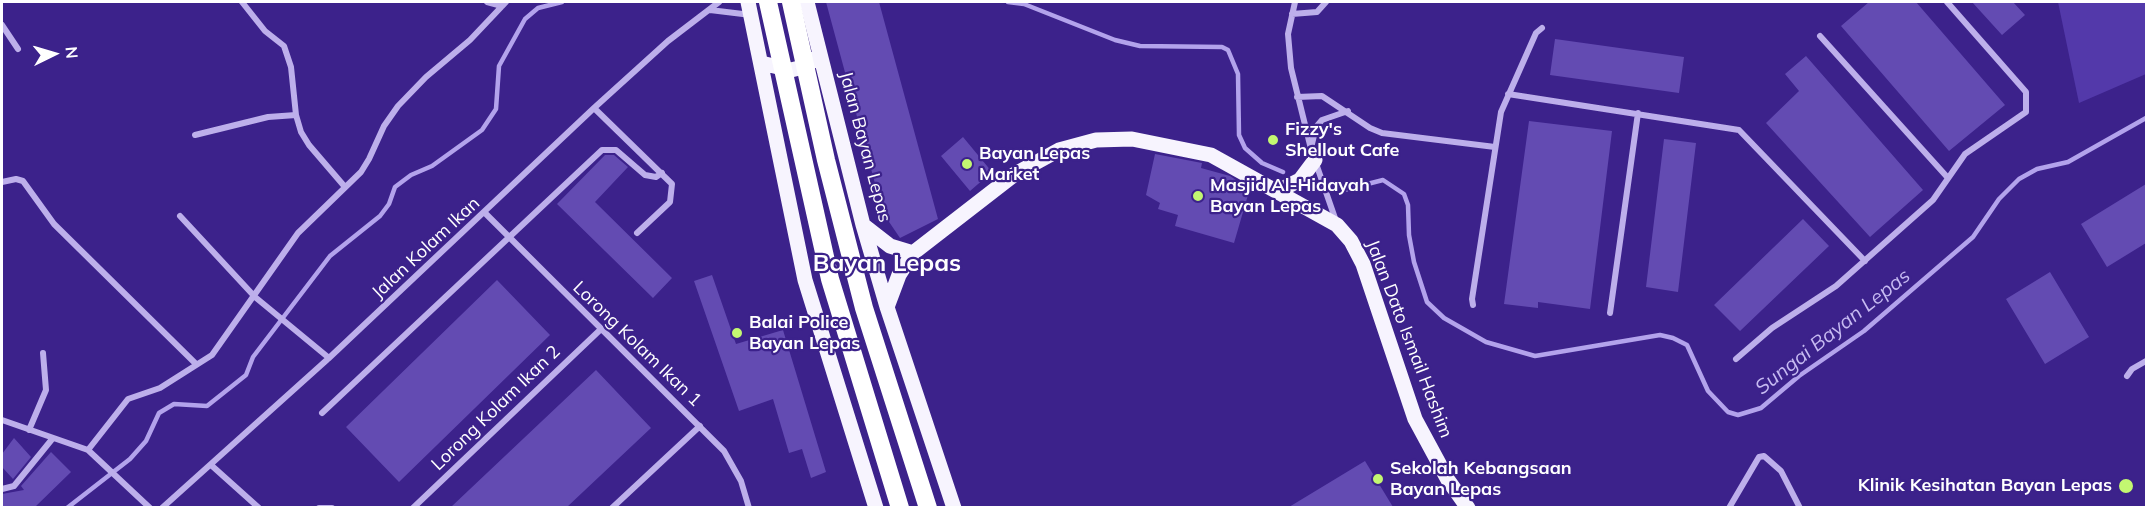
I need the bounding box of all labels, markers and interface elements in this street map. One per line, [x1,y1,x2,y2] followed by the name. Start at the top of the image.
[24,24,84,84] north arrow
[61,46,82,59] text: N
[834,69,896,225] street label: Jalan Bayan Lepas
[1285,119,1399,162] place label: Fizzy's Shellout Cafe
[1266,133,1280,147] marker: Fizzy's Shellout Cafe
[979,143,1090,186] place label: Bayan Lepas Market
[960,157,974,171] marker: Bayan Lepas Market
[1210,175,1370,218] place label: Masjid Al-Hidayah Bayan Lepas
[1191,189,1205,203] marker: Masjid Al-Hidayah Bayan Lepas
[368,193,484,303] street label: Jalan Kolam Ikan
[1361,237,1457,441] street label: Jalan Dato Ismail Hashim
[813,250,961,278] district label: Bayan Lepas
[1751,264,1915,400] water label: Sungai Bayan Lepas
[568,277,706,411] street label: Lorong Kolam Ikan 1
[749,312,860,354] place label: Balai Police Bayan Lepas
[730,326,744,340] marker: Balai Police Bayan Lepas
[427,341,565,475] street label: Lorong Kolam Ikan 2
[1390,458,1572,500] place label: Sekolah Kebangsaan Bayan Lepas
[1371,472,1385,486] marker: Sekolah Kebangsaan Bayan Lepas
[1858,475,2112,497] place label: Klinik Kesihatan Bayan Lepas
[2117,477,2135,495] marker: Klinik Kesihatan Bayan Lepas

